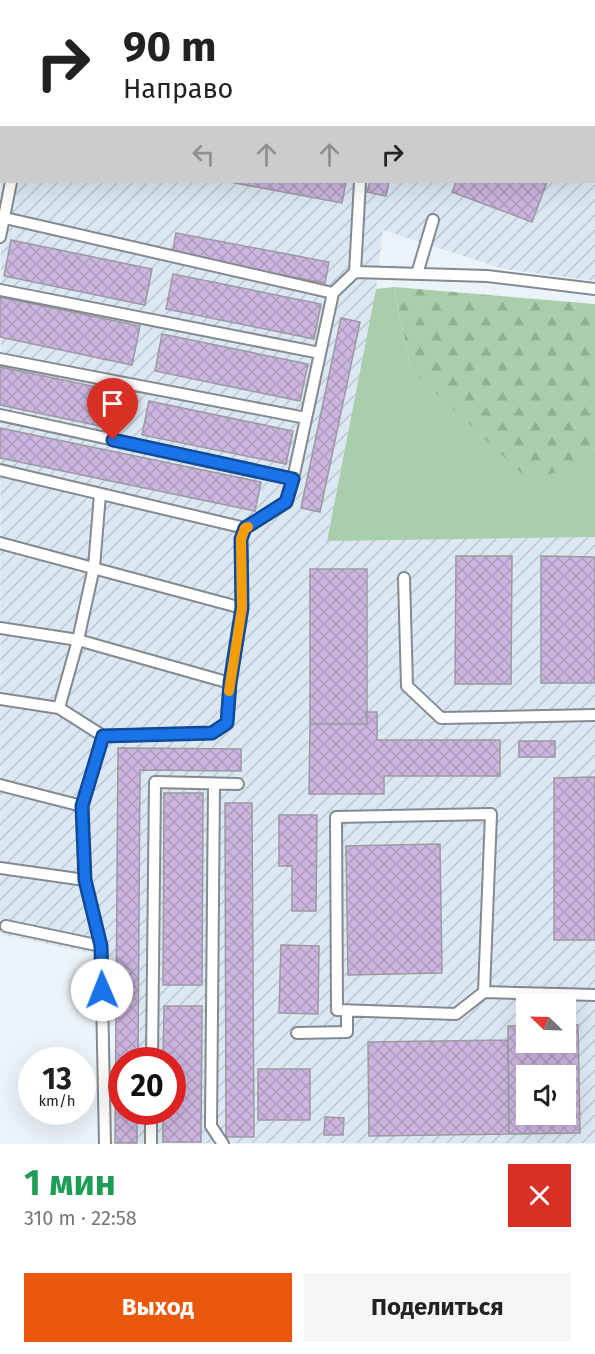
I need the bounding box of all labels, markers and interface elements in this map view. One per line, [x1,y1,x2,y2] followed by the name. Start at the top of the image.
[123,22,217,72] text: 90 m
[24,24,102,102] icon: right
[123,73,233,105] text: Направо
[187,138,220,171] icon: left
[250,138,283,171] icon: ahead
[313,138,346,171] icon: ahead
[376,138,409,171] icon: right
[87,378,138,440] pin
[96,387,129,420] icon: arrive
[70,958,134,1022] position arrow
[516,993,576,1053] north arrow
[516,993,576,1125] map controls
[108,1047,186,1125] speed limit sign: 20
[42,1061,72,1097] text: 13
[516,1065,576,1125] button: sound
[38,1092,76,1110] text: km/h
[24,1161,116,1205] text: 1 мин
[508,1164,571,1227] button: close
[24,1206,137,1230] text: 310 m · 22:58
[24,1273,292,1342] button: Выход
[304,1273,571,1342] button: Поделиться

